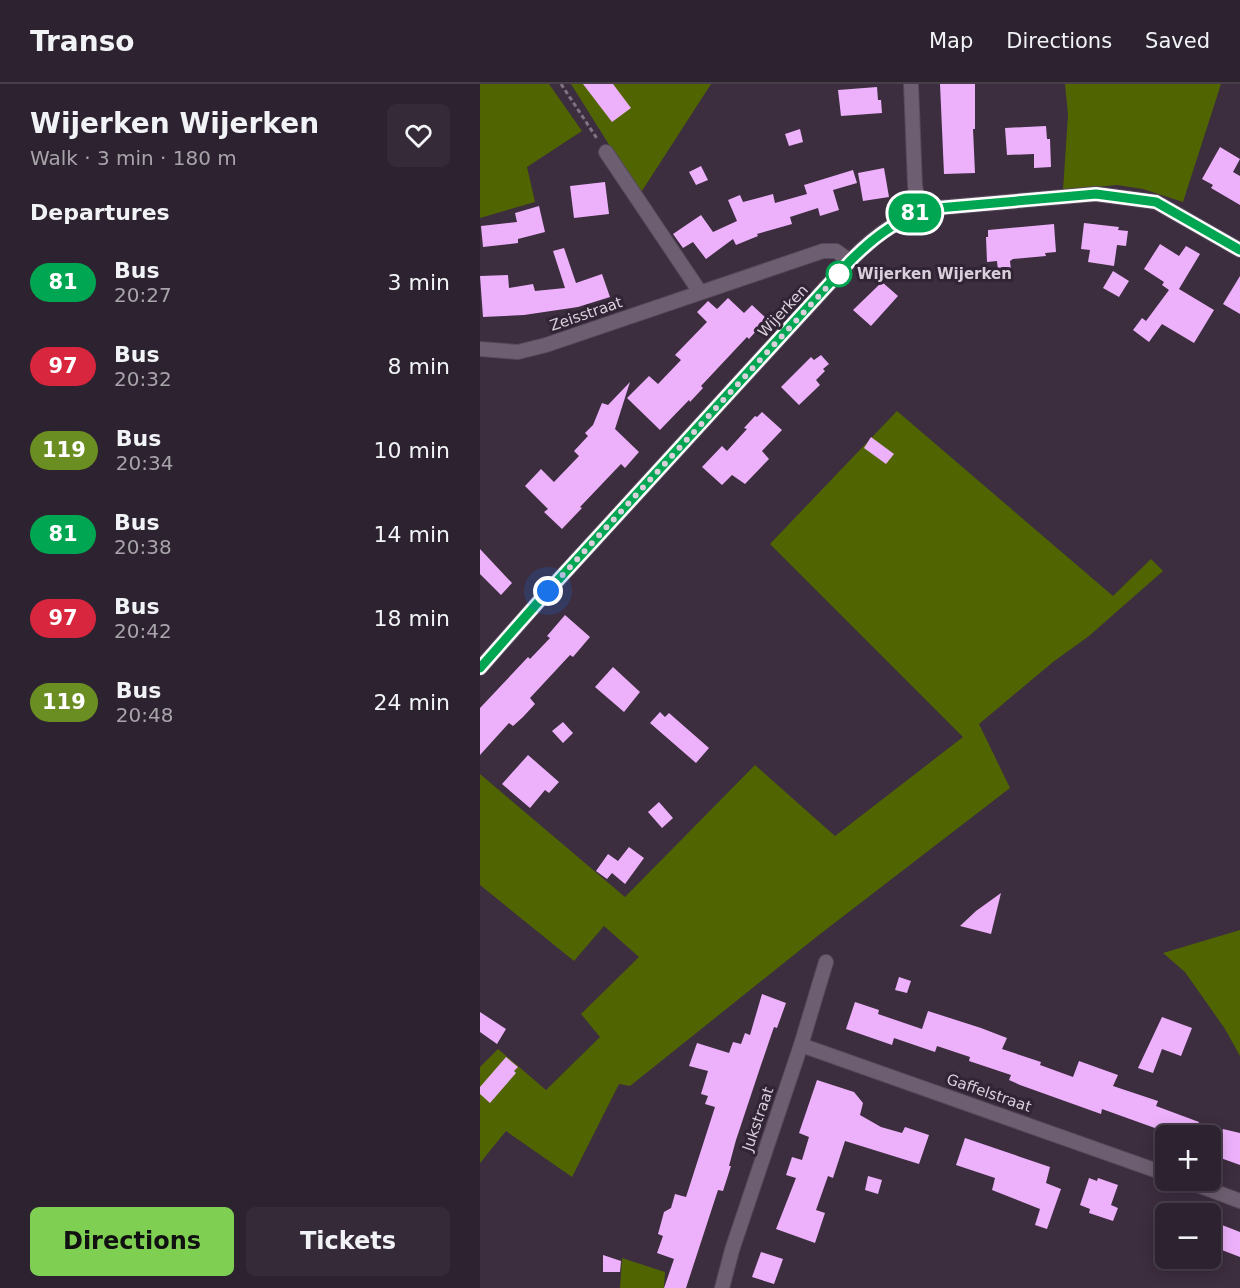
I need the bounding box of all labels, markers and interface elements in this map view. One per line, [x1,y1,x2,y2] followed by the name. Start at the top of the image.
[30,25,135,58] text: Transo
[929,29,973,53] text: Map
[1006,29,1112,53] text: Directions
[1145,29,1210,53] text: Saved
[387,104,450,167] button: heart
[30,107,319,140] text: Wijerken Wijerken
[30,146,237,170] text: Walk · 3 min · 180 m
[888,194,942,232] line badge: 81
[30,200,170,225] text: Departures
[900,201,930,225] text: 81
[114,258,160,283] text: Bus
[826,261,852,287] marker: Wijerken Wijerken
[857,265,1012,283] place label: Wijerken Wijerken
[48,270,78,294] text: 81
[388,270,450,295] text: 3 min
[754,281,812,341] street label: Wijerken
[114,283,172,307] text: 20:27
[547,293,625,335] street label: Zeisstraat
[114,342,160,367] text: Bus
[48,354,78,378] text: 97
[388,354,450,379] text: 8 min
[114,367,172,391] text: 20:32
[116,426,161,451] text: Bus
[42,438,86,462] text: 119
[374,438,450,463] text: 10 min
[116,451,173,475] text: 20:34
[114,510,160,535] text: Bus
[48,522,78,546] text: 81
[374,522,450,547] text: 14 min
[114,535,172,559] text: 20:38
[533,576,563,606] your location
[114,594,160,619] text: Bus
[48,606,78,630] text: 97
[374,606,450,631] text: 18 min
[114,619,172,643] text: 20:42
[116,678,161,703] text: Bus
[42,690,86,714] text: 119
[374,690,450,715] text: 24 min
[116,703,173,727] text: 20:48
[944,1070,1034,1116] street label: Gaffelstraat
[738,1084,777,1154] street label: Jukstraat
[1155,1125,1221,1269] map controls
[1155,1125,1221,1191] button: +
[1155,1203,1221,1269] button: −
[30,1207,234,1276] button: Directions
[246,1207,450,1276] button: Tickets

